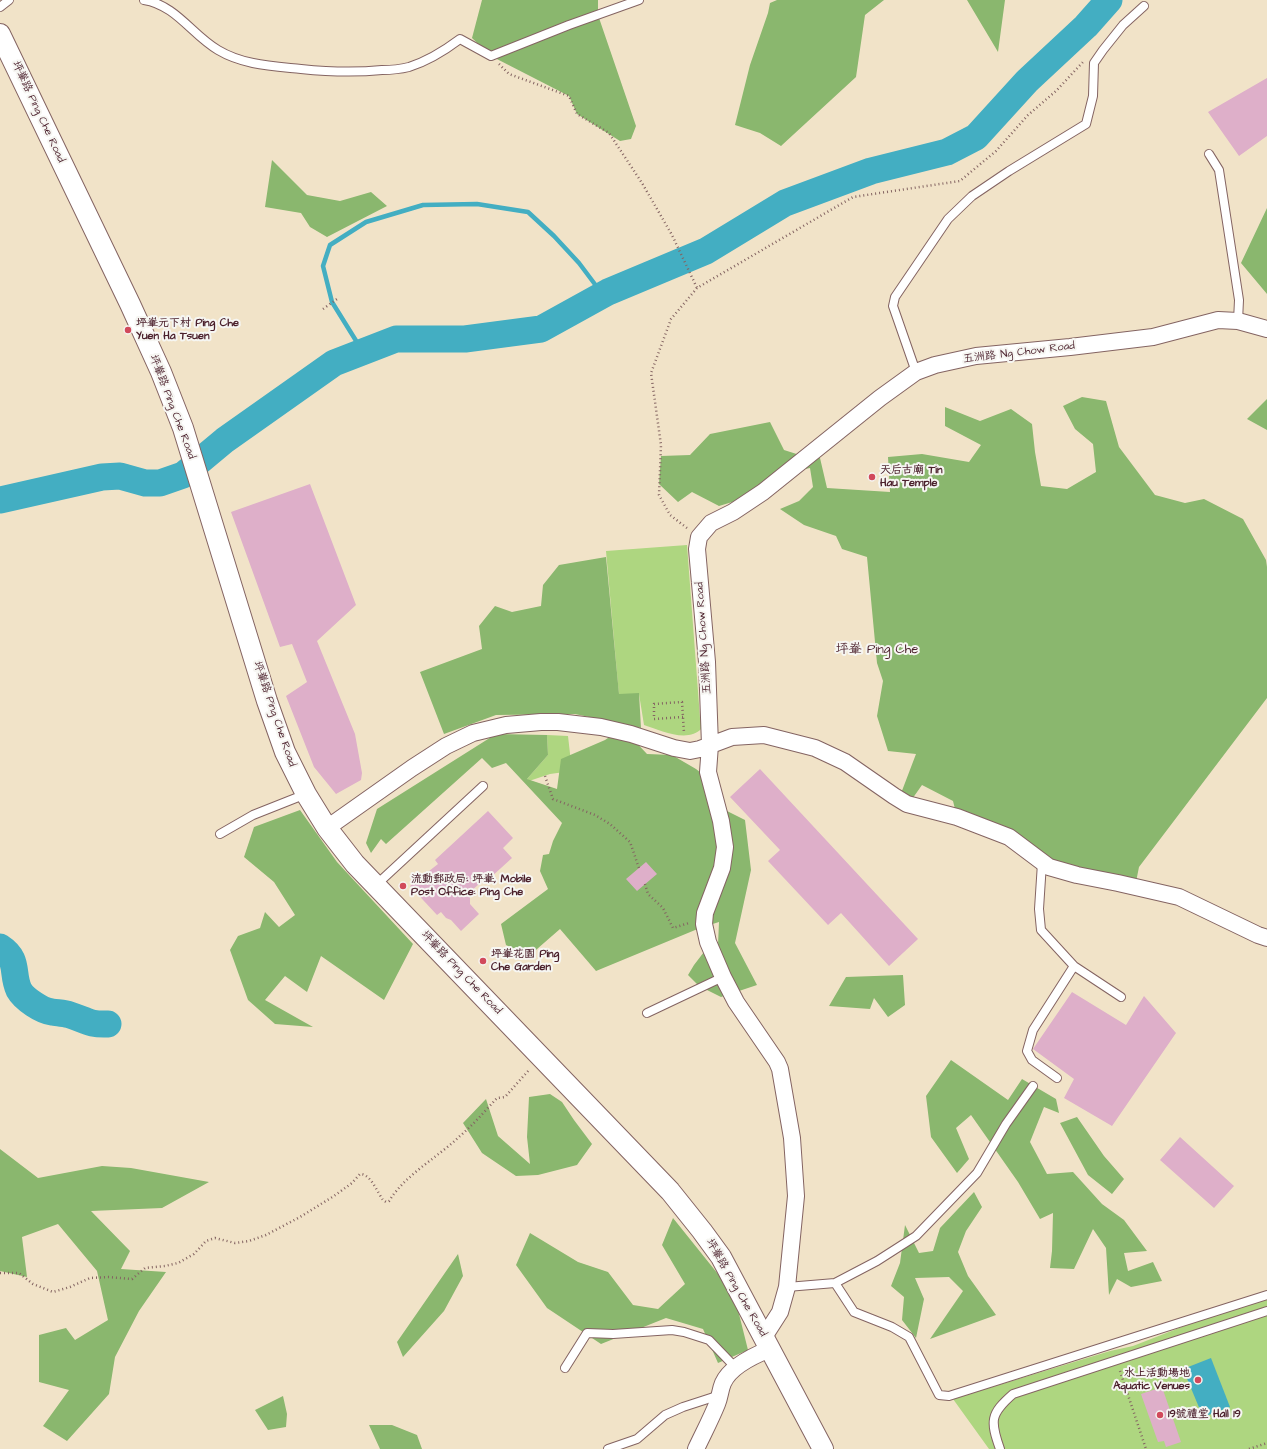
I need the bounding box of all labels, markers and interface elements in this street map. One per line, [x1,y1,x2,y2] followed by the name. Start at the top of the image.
[9,59,67,165] street label: 坪輋路 Ping Che Road
[136,317,239,343] place label: 坪輋元下村 Ping Che Yuen Ha Tsuen
[123,325,133,335] marker: 坪輋元下村 Ping Che Yuen Ha Tsuen
[962,340,1076,366] street label: 五洲路 Ng Chow Road
[146,353,198,461] street label: 坪輋路 Ping Che Road
[880,464,942,490] place label: 天后古廟 Tin Hau Temple
[867,472,877,482] marker: 天后古廟 Tin Hau Temple
[693,581,715,695] street label: 五洲路 Ng Chow Road
[836,642,918,658] district label: 坪輋 Ping Che
[250,660,298,768] street label: 坪輋路 Ping Che Road
[411,873,531,899] place label: 流動郵政局: 坪輋, Mobile Post Office: Ping Che
[398,881,408,891] marker: 流動郵政局: 坪輋, Mobile Post Office: Ping Che
[418,929,504,1017] street label: 坪輋路 Ping Che Road
[491,948,559,974] place label: 坪輋花園 Ping Che Garden
[478,956,488,966] marker: 坪輋花園 Ping Che Garden
[703,1237,769,1339] street label: 坪輋路 Ping Che Road
[1113,1367,1190,1393] place label: 水上活動場地 Aquatic Venues
[1193,1375,1203,1385] marker: 水上活動場地 Aquatic Venues
[1168,1408,1241,1422] place label: 19號禮堂 Hall 19
[1155,1410,1165,1420] marker: 19號禮堂 Hall 19

